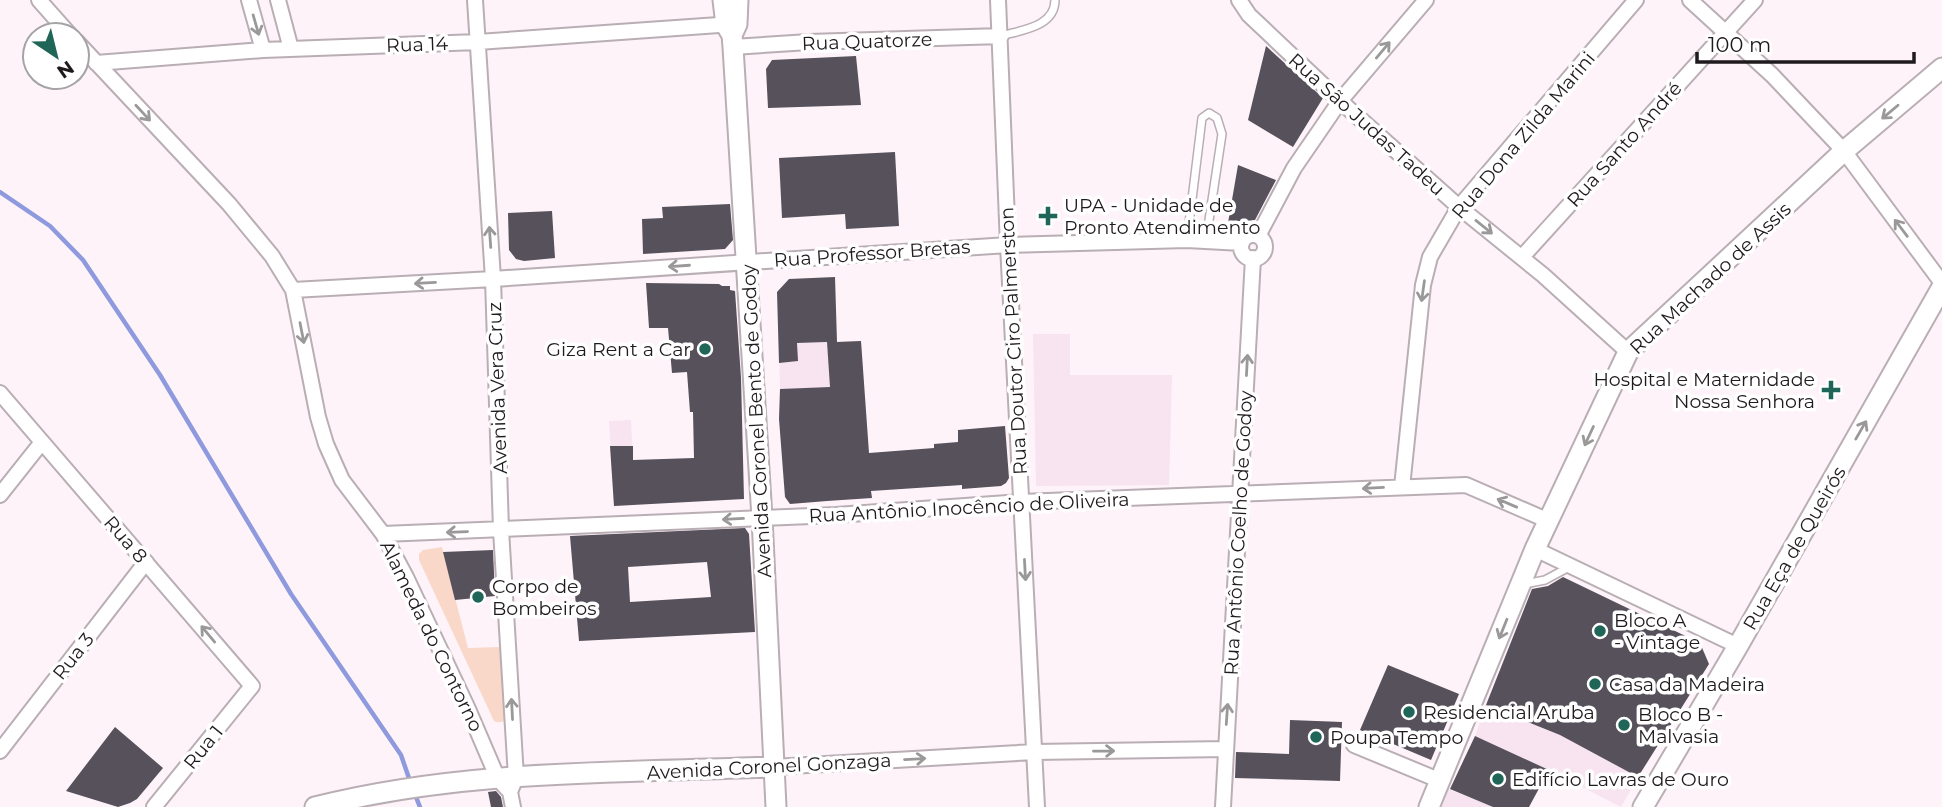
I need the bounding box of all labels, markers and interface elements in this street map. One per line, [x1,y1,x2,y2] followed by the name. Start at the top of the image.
[251,14,264,36] one-way arrow
[21,21,91,91] north arrow
[1697,21,1914,65] scale bar
[801,28,933,55] street label: Rua Quatorze
[386,32,449,57] street label: Rua 14
[1708,32,1771,57] text: 100 m
[1375,42,1391,60] one-way arrow
[1447,47,1600,223] street label: Rua Dona Zilda Marini
[1284,48,1449,200] street label: Rua São Judas Tadeu
[53,56,78,83] text: N
[1562,77,1687,212] street label: Rua Santo André
[134,104,151,121] one-way arrow
[1881,104,1899,120] one-way arrow
[1064,194,1261,239] place label: UPA - Unidade de Pronto Atendimento
[1625,198,1796,359] street label: Rua Machado de Assis
[1038,206,1058,226] marker: UPA - Unidade de Pronto Atendimento
[995,207,1032,475] street label: Rua Doutor Ciro Palmerston
[1474,219,1492,234] one-way arrow
[1894,219,1909,238] one-way arrow
[484,225,497,248] one-way arrow
[773,235,971,272] street label: Rua Professor Bretas
[668,260,691,273] one-way arrow
[737,263,776,578] street label: Avenida Coronel Bento de Godoy
[414,276,437,289] one-way arrow
[1416,279,1429,302] one-way arrow
[483,302,512,474] street label: Avenida Vera Cruz
[295,321,309,344] one-way arrow
[546,338,691,361] place label: Giza Rent a Car
[697,341,713,357] marker: Giza Rent a Car
[1241,354,1254,377] one-way arrow
[1593,368,1815,413] place label: Hospital e Maternidade Nossa Senhora
[1821,380,1841,400] marker: Hospital e Maternidade Nossa Senhora
[1220,389,1257,676] street label: Rua Antônio Coelho de Godoy
[1854,420,1868,440] one-way arrow
[1581,425,1595,446] one-way arrow
[1738,462,1851,634] street label: Rua Eça de Queirós
[1362,482,1385,495] one-way arrow
[808,488,1130,527] street label: Rua Antônio Inocêncio de Oliveira
[1497,496,1518,509] one-way arrow
[99,511,152,568] street label: Rua 8
[722,513,745,526] one-way arrow
[446,525,469,538] one-way arrow
[375,537,488,736] street label: Alameda do Contorno
[1019,558,1032,581] one-way arrow
[492,575,596,620] place label: Corpo de Bombeiros
[470,589,486,605] marker: Corpo de Bombeiros
[1614,609,1700,654] place label: Bloco A - Vintage
[1495,617,1508,639] one-way arrow
[1592,623,1608,639] marker: Bloco A - Vintage
[200,625,216,643] one-way arrow
[48,628,99,684] street label: Rua 3
[1609,673,1765,696] place label: Casa da Madeira
[1587,676,1603,692] marker: Casa da Madeira
[505,697,518,720] one-way arrow
[1423,701,1595,724] place label: Residencial Aruba
[1221,703,1234,726] one-way arrow
[1638,703,1723,748] place label: Bloco B - Malvasia
[1401,704,1417,720] marker: Residencial Aruba
[1616,717,1632,733] marker: Bloco B - Malvasia
[179,721,228,774] street label: Rua 1
[1330,726,1463,749] place label: Poupa Tempo
[1308,729,1324,745] marker: Poupa Tempo
[1092,744,1115,757] one-way arrow
[646,749,892,784] street label: Avenida Coronel Gonzaga
[903,752,926,765] one-way arrow
[1512,768,1729,791] place label: Edifício Lavras de Ouro
[1490,771,1506,787] marker: Edifício Lavras de Ouro

